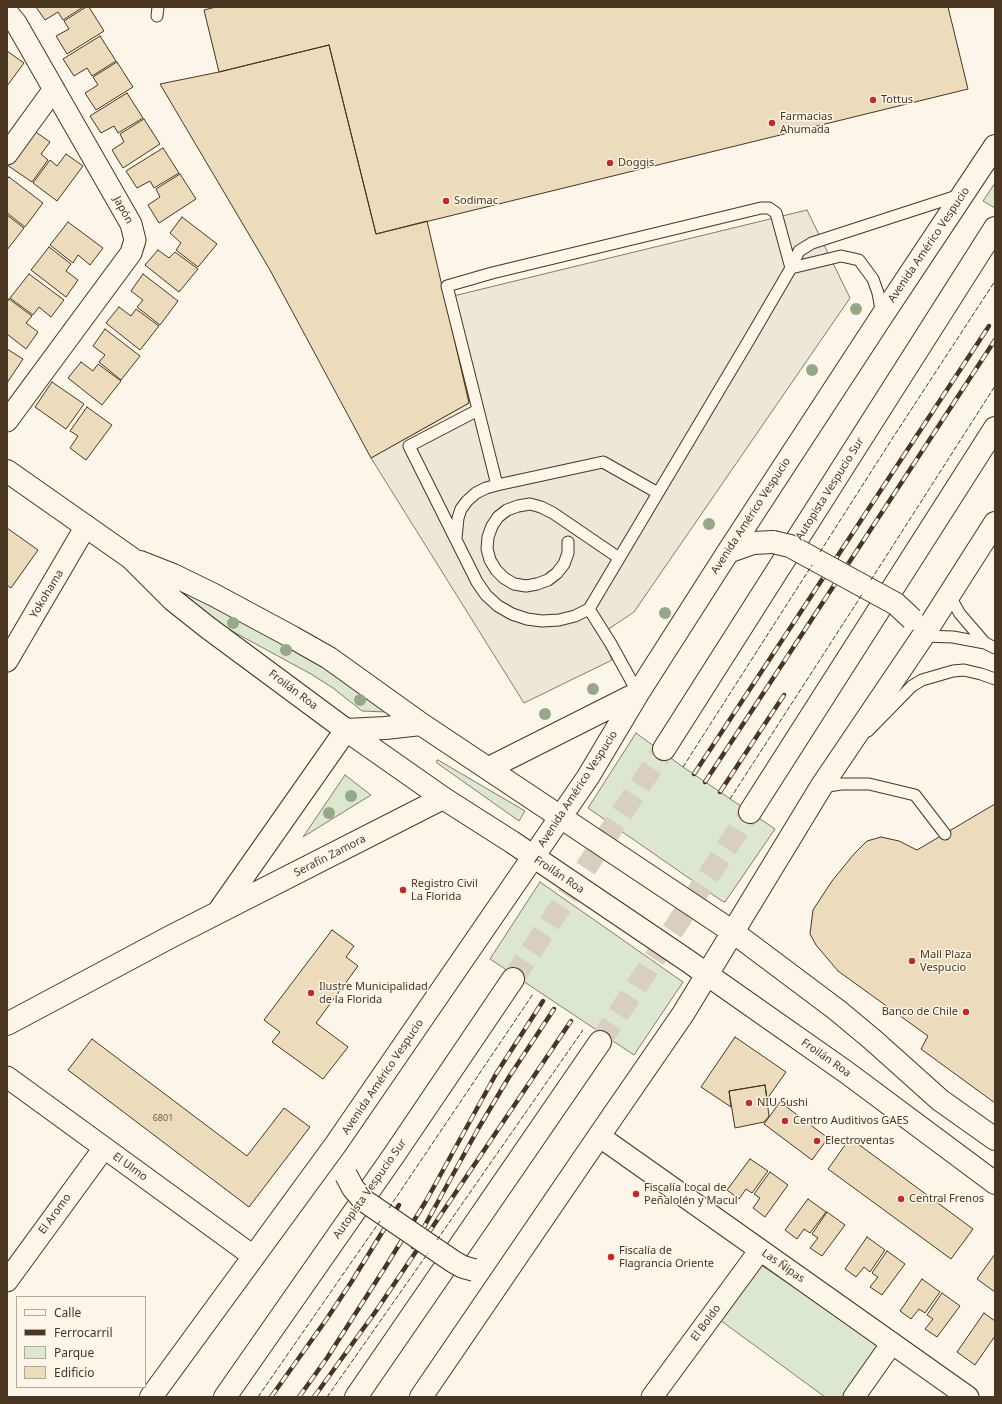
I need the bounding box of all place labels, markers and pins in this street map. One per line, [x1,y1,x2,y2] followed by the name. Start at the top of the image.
[881,93,913,107] place label: Tottus
[868,95,878,105] marker: Tottus
[780,110,832,136] place label: Farmacias Ahumada
[767,118,777,128] marker: Farmacias Ahumada
[618,156,654,170] place label: Doggis
[605,158,615,168] marker: Doggis
[454,194,498,208] place label: Sodimac
[441,196,451,206] marker: Sodimac
[411,877,478,903] place label: Registro Civil La Florida
[398,885,408,895] marker: Registro Civil La Florida
[920,948,972,974] place label: Mall Plaza Vespucio
[907,956,917,966] marker: Mall Plaza Vespucio
[319,980,428,1006] place label: Ilustre Municipalidad de la Florida
[306,988,316,998] marker: Ilustre Municipalidad de la Florida
[882,1005,958,1019] place label: Banco de Chile
[961,1007,971,1017] marker: Banco de Chile
[757,1096,808,1110] place label: NIU Sushi
[744,1098,754,1108] marker: NIU Sushi
[793,1114,909,1128] place label: Centro Auditivos GAES
[780,1116,790,1126] marker: Centro Auditivos GAES
[825,1134,894,1148] place label: Electroventas
[812,1136,822,1146] marker: Electroventas
[644,1181,738,1207] place label: Fiscalía Local de Peñalolén y Macul
[631,1189,641,1199] marker: Fiscalía Local de Peñalolén y Macul
[909,1192,984,1206] place label: Central Frenos
[896,1194,906,1204] marker: Central Frenos
[619,1244,714,1270] place label: Fiscalía de Flagrancia Oriente
[606,1252,616,1262] marker: Fiscalía de Flagrancia Oriente

